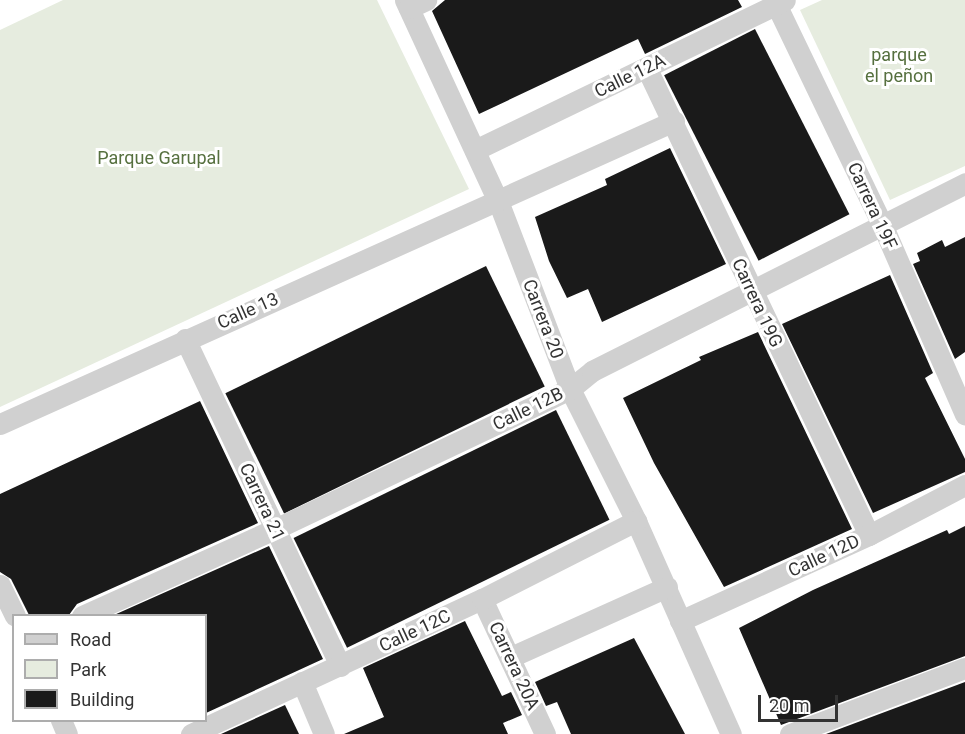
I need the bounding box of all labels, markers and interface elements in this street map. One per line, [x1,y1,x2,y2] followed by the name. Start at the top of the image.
[865,45,933,88] park label: parque el peñon
[591,50,669,102] street label: Calle 12A
[97,147,221,169] park label: Parque Garupal
[843,159,901,253] street label: Carrera 19F
[727,255,787,351] street label: Carrera 19G
[518,276,568,362] street label: Carrera 20
[214,288,282,334] street label: Calle 13
[489,383,567,435] street label: Calle 12B
[235,460,289,544] street label: Carrera 21
[785,530,863,582] street label: Calle 12D
[376,605,454,657] street label: Calle 12C
[12,614,207,722] legend
[484,618,544,714] street label: Carrera 20A
[70,629,111,650] text: Road
[70,659,106,680] text: Park
[761,683,840,721] scale bar
[70,689,134,710] text: Building
[769,695,809,716] text: 20 m

